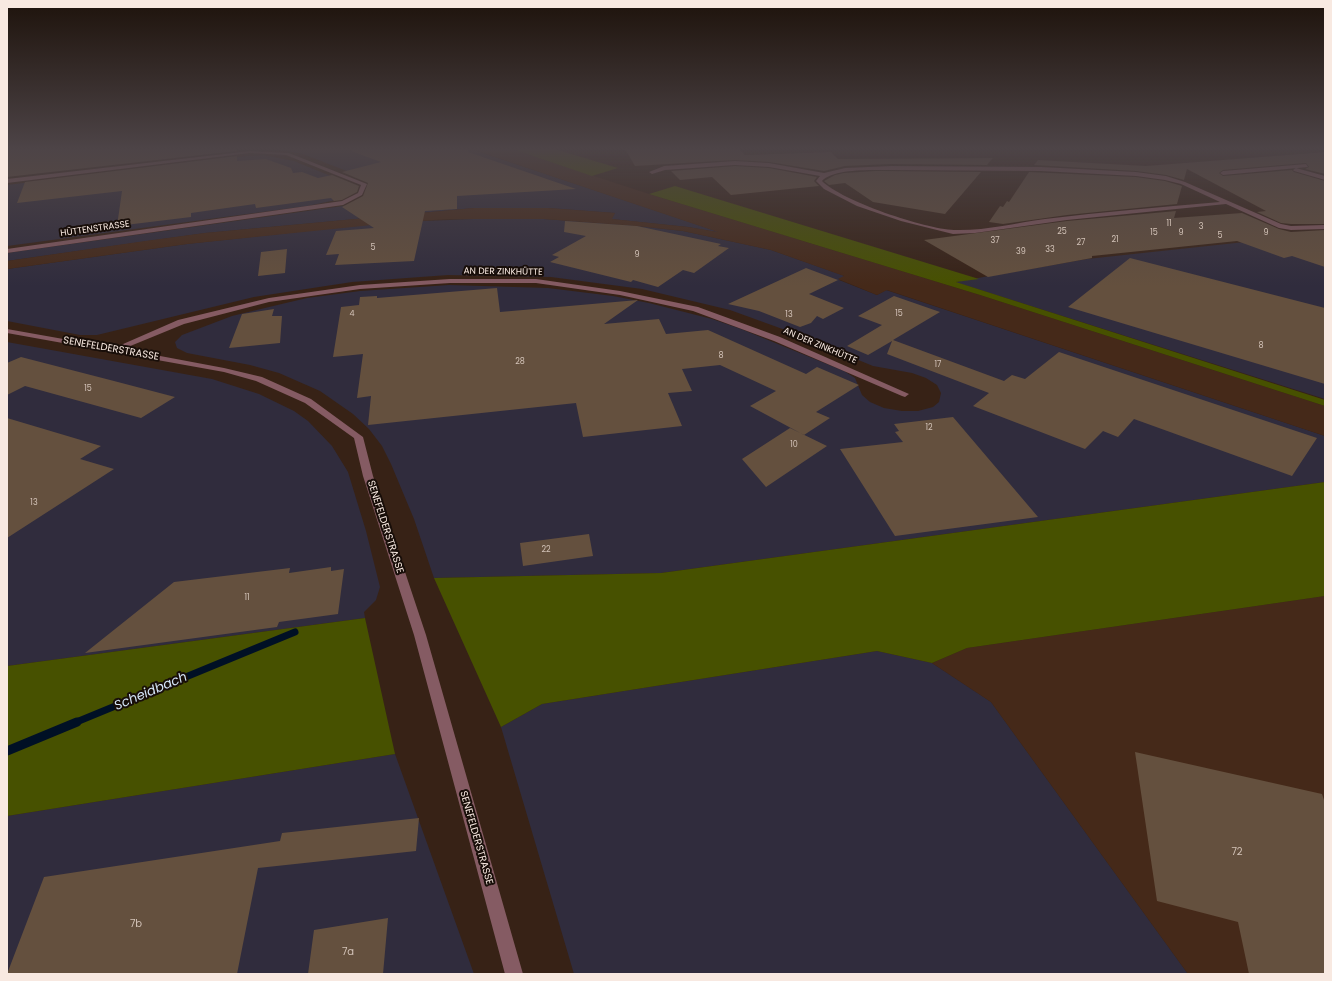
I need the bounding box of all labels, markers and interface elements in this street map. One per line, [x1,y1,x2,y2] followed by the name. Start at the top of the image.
[60,219,130,239] street label: HÜTTENSTRASSE
[1166,219,1172,229] house number: 11
[1199,222,1203,232] house number: 3
[1057,227,1067,237] house number: 25
[1150,228,1158,238] house number: 15
[1178,228,1184,238] house number: 9
[1263,228,1269,238] house number: 9
[1217,231,1223,241] house number: 5
[1111,235,1119,245] house number: 21
[990,236,1000,246] house number: 37
[1077,238,1085,248] house number: 27
[370,243,376,253] house number: 5
[1045,245,1055,255] house number: 33
[1016,247,1026,257] house number: 39
[634,250,640,260] house number: 9
[463,266,543,278] street label: AN DER ZINKHÜTTE
[349,309,355,319] house number: 4
[895,309,903,319] house number: 15
[785,310,793,320] house number: 13
[781,326,859,366] street label: AN DER ZINKHÜTTE
[62,335,160,363] street label: SENEFELDERSTRASSE
[1258,341,1264,351] house number: 8
[718,351,724,361] house number: 8
[515,357,525,367] house number: 28
[935,360,941,370] house number: 17
[84,384,92,394] house number: 15
[925,423,933,433] house number: 12
[790,440,798,450] house number: 10
[364,479,406,575] street label: SENEFELDERSTRASSE
[30,498,38,508] house number: 13
[541,545,551,555] house number: 22
[244,593,250,603] house number: 11
[112,670,190,714] water label: Scheidbach
[457,790,495,886] street label: SENEFELDERSTRASSE
[1231,846,1243,858] house number: 72
[130,918,142,930] house number: 7b
[342,946,354,958] house number: 7a

